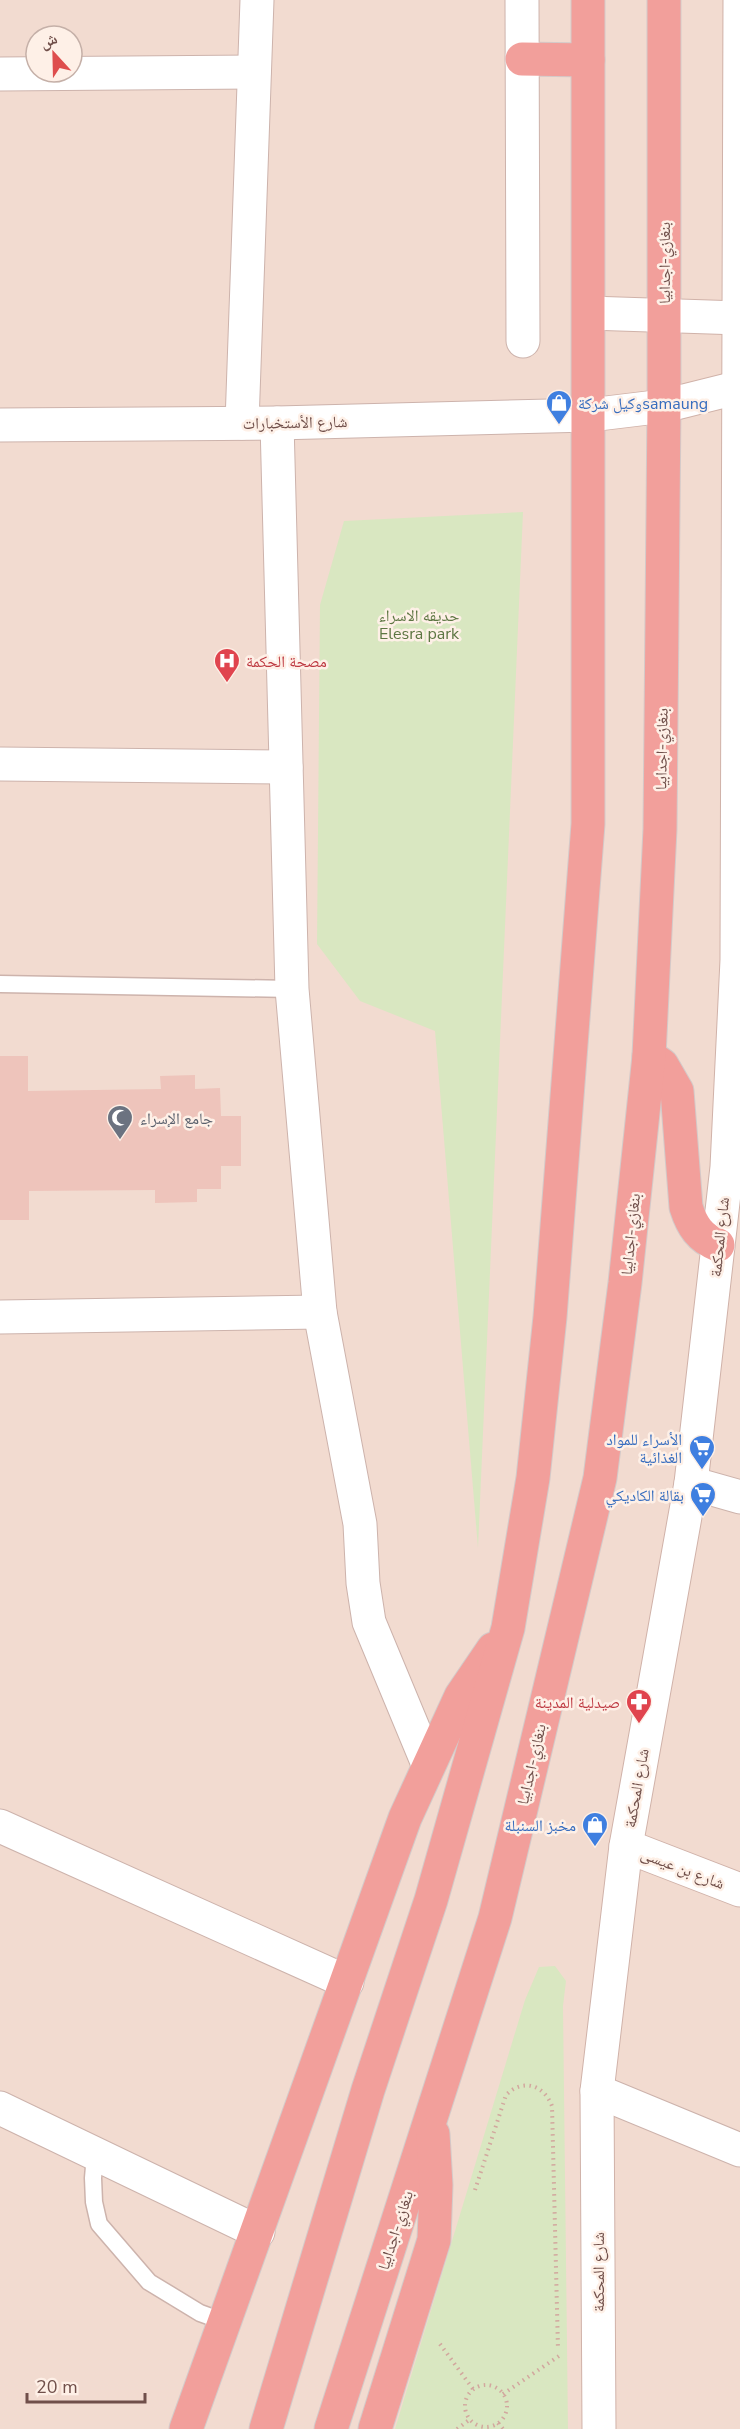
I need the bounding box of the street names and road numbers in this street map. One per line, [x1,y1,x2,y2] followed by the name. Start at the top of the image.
[654,222,677,304] street label: بنغازي-اجدابيا
[243,411,348,435] street label: شارع الأستخبارات
[650,708,675,790] street label: بنغازي-اجدابيا
[616,1192,647,1276] street label: بنغازي-اجدابيا
[705,1196,735,1278] street label: شارع المحكمة
[512,1722,553,1807] street label: بنغازي-اجدابيا
[619,1747,655,1830] street label: شارع المحكمة
[638,1843,728,1895] street label: شارع بن عيسى
[373,2188,420,2273] street label: بنغازي-اجدابيا
[588,2232,610,2312] street label: شارع المحكمة

